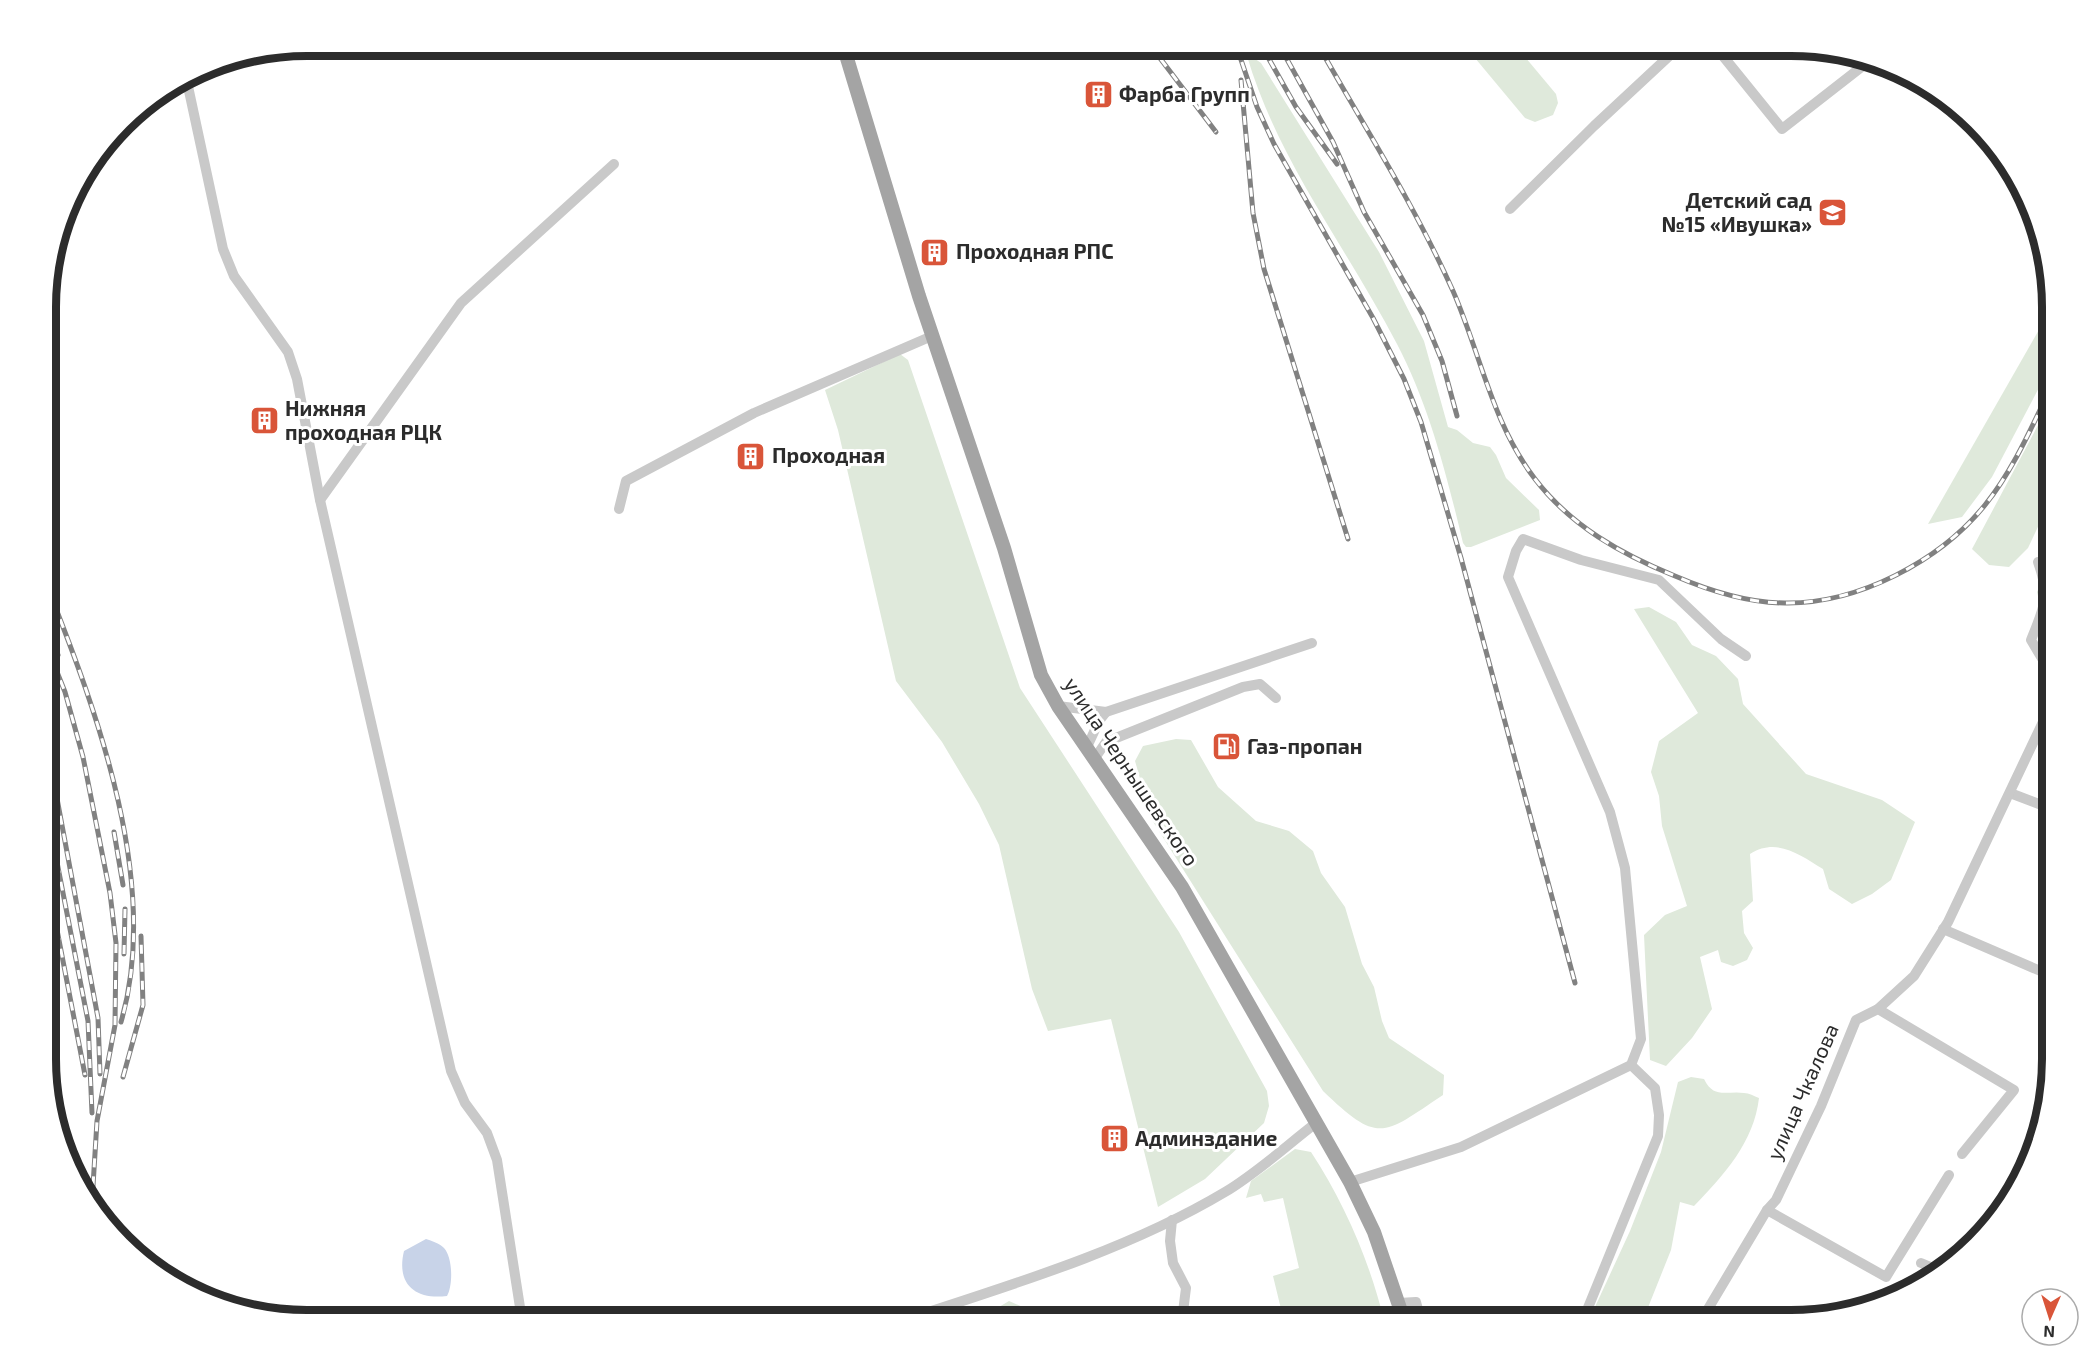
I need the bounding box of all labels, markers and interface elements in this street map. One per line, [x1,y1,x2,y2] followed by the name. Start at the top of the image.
[1082,79,1114,111] building icon: Фарба Групп
[1119,81,1250,106] place label: Фарба Групп
[1661,187,1812,236] place label: Детский сад №15 «Ивушка»
[1817,197,1849,229] school or university icon: Детский сад №15 «Ивушка»
[919,236,951,268] building icon: Проходная РПС
[956,238,1114,263] place label: Проходная РПС
[285,395,443,444] place label: Нижняя проходная РЦК
[248,405,280,437] building icon: Нижняя проходная РЦК
[735,440,767,472] building icon: Проходная
[772,442,885,467] place label: Проходная
[1059,672,1205,871] street label: улица Чернышевского
[1210,731,1242,763] fuel station icon: Газ-пропан
[1247,733,1362,758] place label: Газ-пропан
[1760,1019,1844,1164] street label: улица Чкалова
[1098,1123,1130,1155] building icon: Админздание
[1135,1125,1278,1150] place label: Админздание
[2020,1287,2080,1347] north arrow
[2043,1323,2055,1342] text: N

